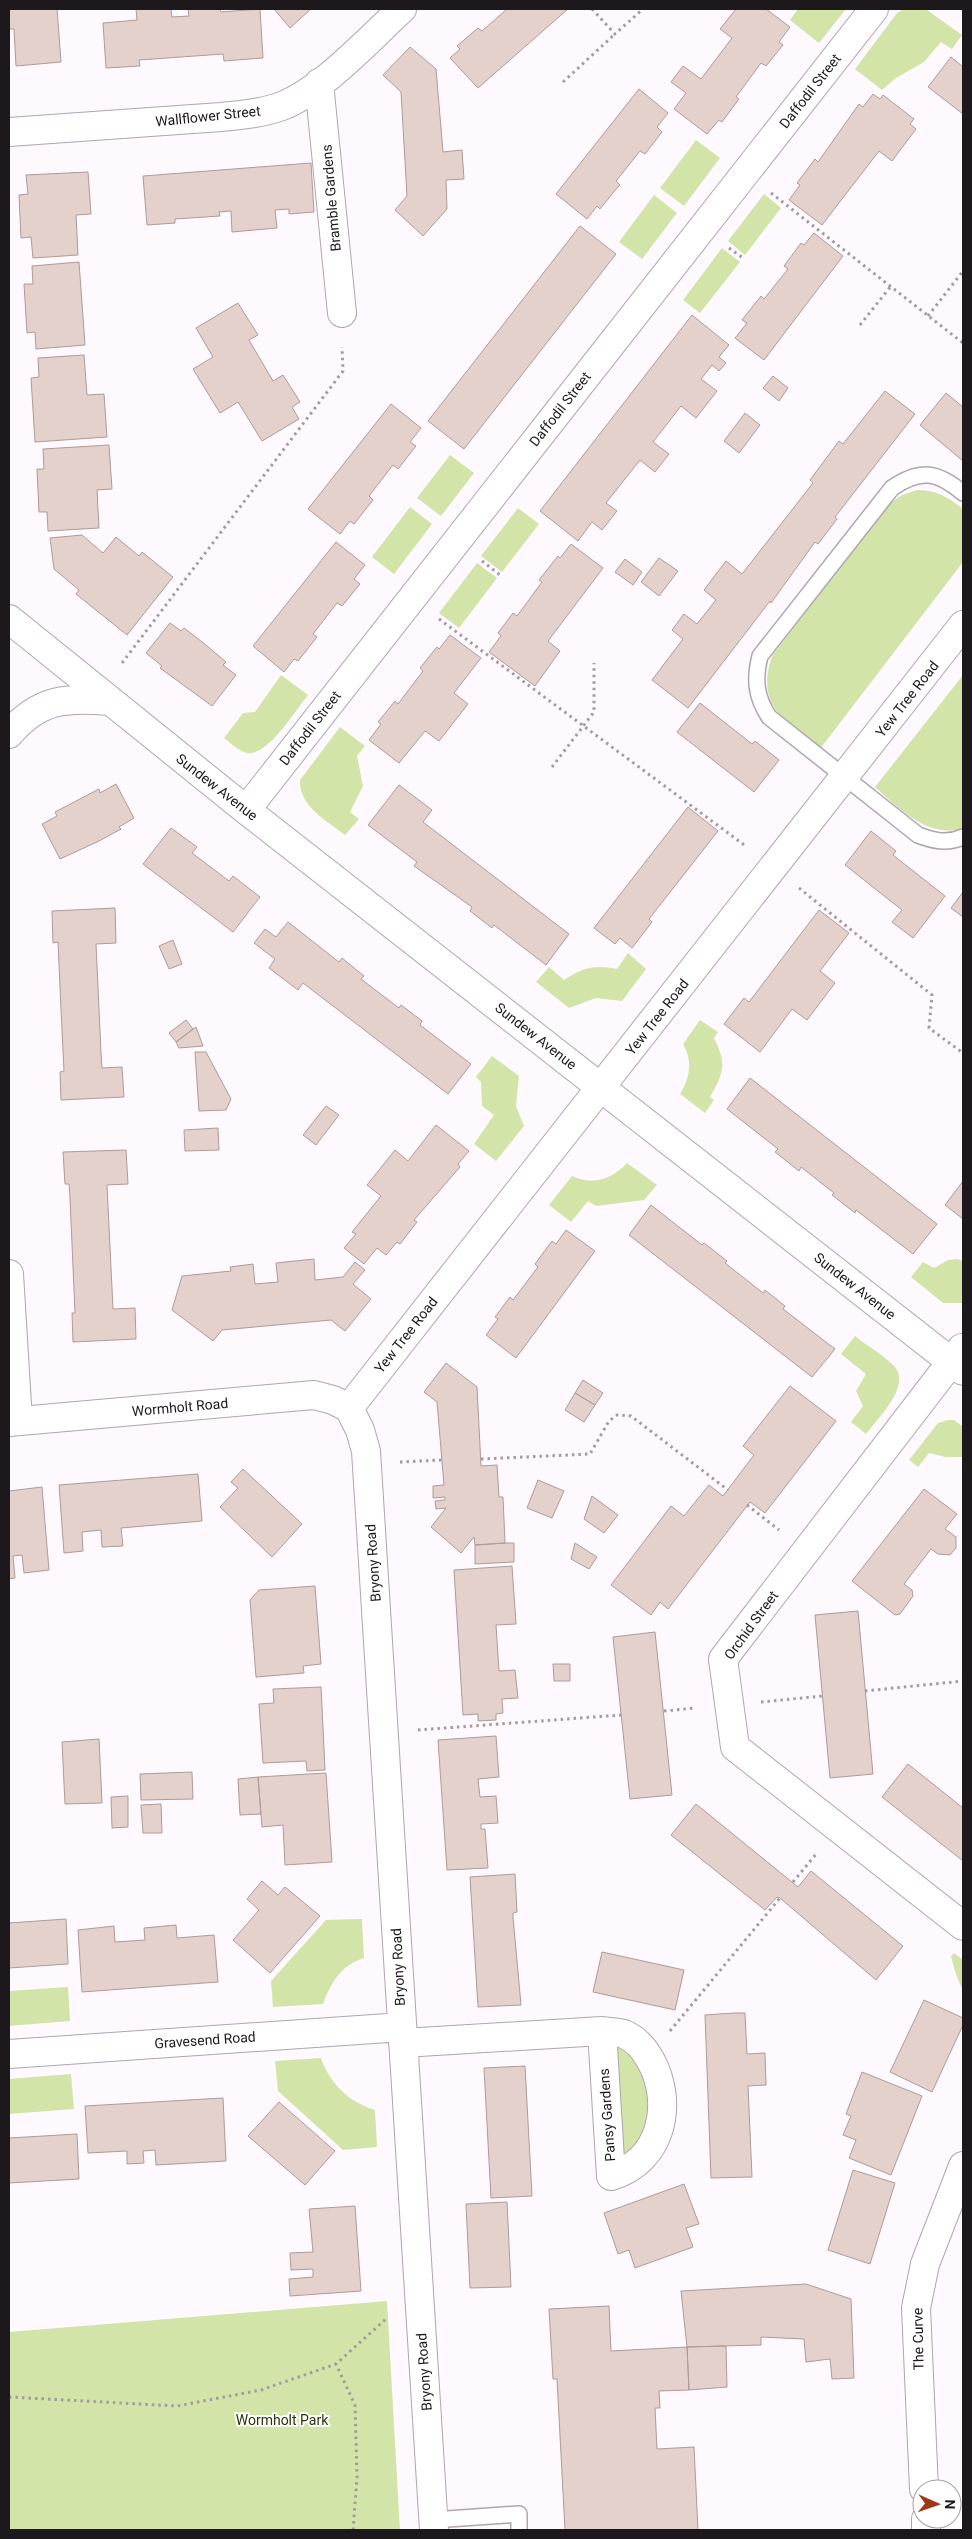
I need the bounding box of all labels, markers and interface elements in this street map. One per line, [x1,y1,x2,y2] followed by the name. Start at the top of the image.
[776,50,844,131] street label: Daffodil Street
[155,102,262,129] street label: Wallflower Street
[318,144,344,252] street label: Bramble Gardens
[526,368,594,449] street label: Daffodil Street
[872,658,942,740] street label: Yew Tree Road
[276,687,344,768] street label: Daffodil Street
[173,750,261,824] street label: Sundew Avenue
[622,976,692,1058] street label: Yew Tree Road
[492,999,580,1073] street label: Sundew Avenue
[811,1249,899,1323] street label: Sundew Avenue
[371,1294,441,1376] street label: Yew Tree Road
[131,1395,229,1419] street label: Wormholt Road
[362,1524,384,1602] street label: Bryony Road
[721,1587,782,1662] street label: Orchid Street
[388,1928,408,2006] street label: Bryony Road
[154,2028,256,2052] street label: Gravesend Road
[596,2068,618,2162] street label: Pansy Gardens
[909,2307,927,2371] street label: The Curve
[413,2333,435,2411] street label: Bryony Road
[236,2412,329,2428] park label: Wormholt Park
[912,2479,962,2529] north arrow
[942,2499,958,2510] text: N

